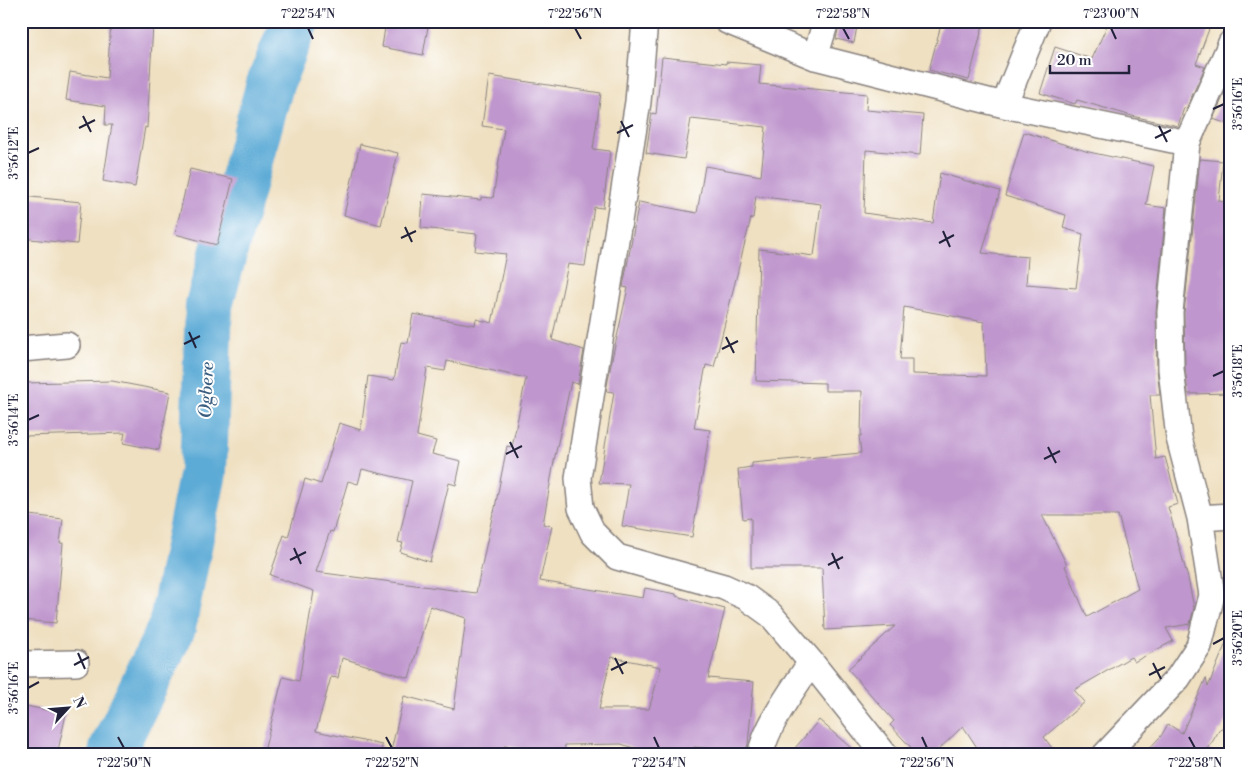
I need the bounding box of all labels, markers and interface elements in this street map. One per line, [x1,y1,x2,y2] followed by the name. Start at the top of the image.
[281,7,335,22] text: 7°22'54"N
[548,7,602,22] text: 7°22'56"N
[816,7,870,22] text: 7°22'58"N
[1083,7,1139,22] text: 7°23'00"N
[1050,42,1128,74] scale bar
[1057,51,1092,70] text: 20 m
[1231,78,1246,130] text: 3°56'16"E
[7,127,22,179] text: 3°56'12"E
[1231,345,1246,397] text: 3°56'18"E
[194,361,219,419] water label: Ogbere
[7,394,22,446] text: 3°56'14"E
[1231,610,1246,666] text: 3°56'20"E
[7,662,22,714] text: 3°56'16"E
[42,684,92,734] north arrow
[68,694,89,712] text: N
[96,756,152,771] text: 7°22'50"N
[365,756,419,771] text: 7°22'52"N
[632,756,686,771] text: 7°22'54"N
[900,756,954,771] text: 7°22'56"N
[1168,756,1222,771] text: 7°22'58"N

